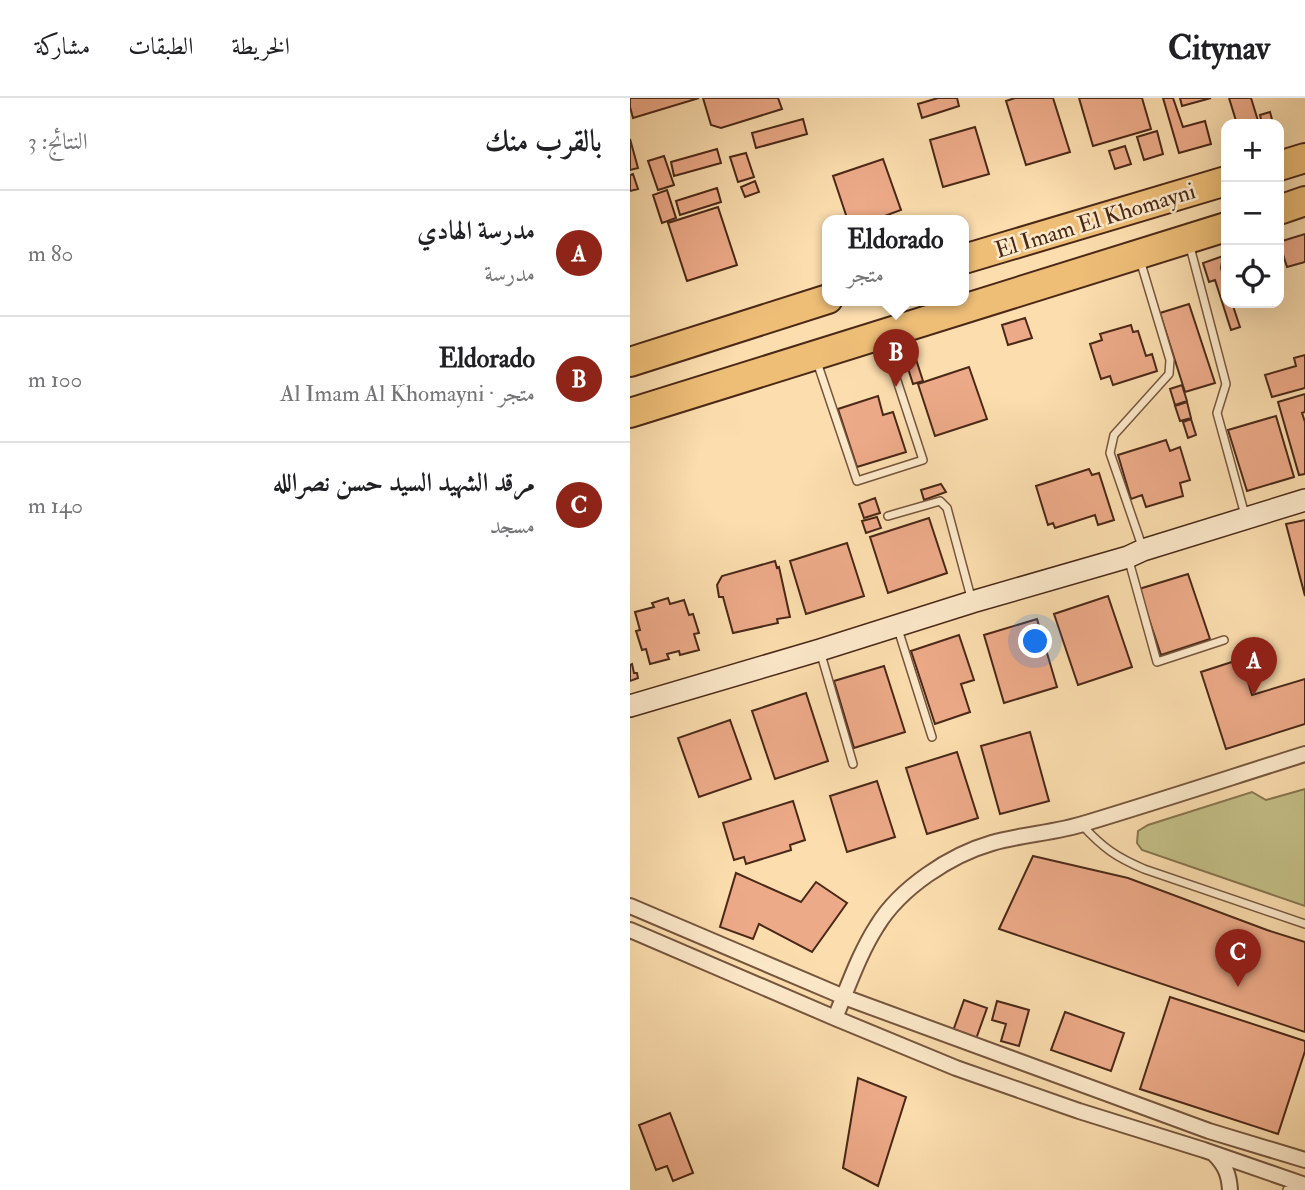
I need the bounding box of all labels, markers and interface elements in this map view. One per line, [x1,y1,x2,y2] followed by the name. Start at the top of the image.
[1168,28,1270,69] text: Citynav
[35,31,90,62] text: مشاركة
[128,31,194,62] text: الطبقات
[232,31,290,62] text: الخريطة
[1221,119,1284,308] map controls
[1221,119,1284,182] button: +
[485,123,602,160] text: بالقرب منك
[28,127,88,156] text: النتائج: 3
[991,176,1199,265] street label: El Imam El Khomayni
[1221,182,1284,245] button: −
[417,215,535,247] text: مدرسة الهادي
[822,215,969,306] popup
[847,224,944,256] text: Eldorado
[28,239,73,268] text: 80 m
[572,239,586,268] text: A
[1221,245,1284,308] button: locate
[484,259,535,288] text: مدرسة
[847,260,884,289] text: متجر
[873,329,919,387] pin: B
[439,343,535,375] text: Eldorado
[28,365,82,394] text: 100 m
[571,365,587,394] text: B
[280,379,535,408] text: متجر · Al Imam Al Khomayni
[273,467,535,499] text: مرقد الشهيد السيد حسن نصرالله
[28,491,83,520] text: 140 m
[571,491,587,520] text: C
[490,511,535,540] text: مسجد
[1018,624,1052,658] your location
[1231,637,1277,695] pin: A
[1215,929,1261,987] pin: C

